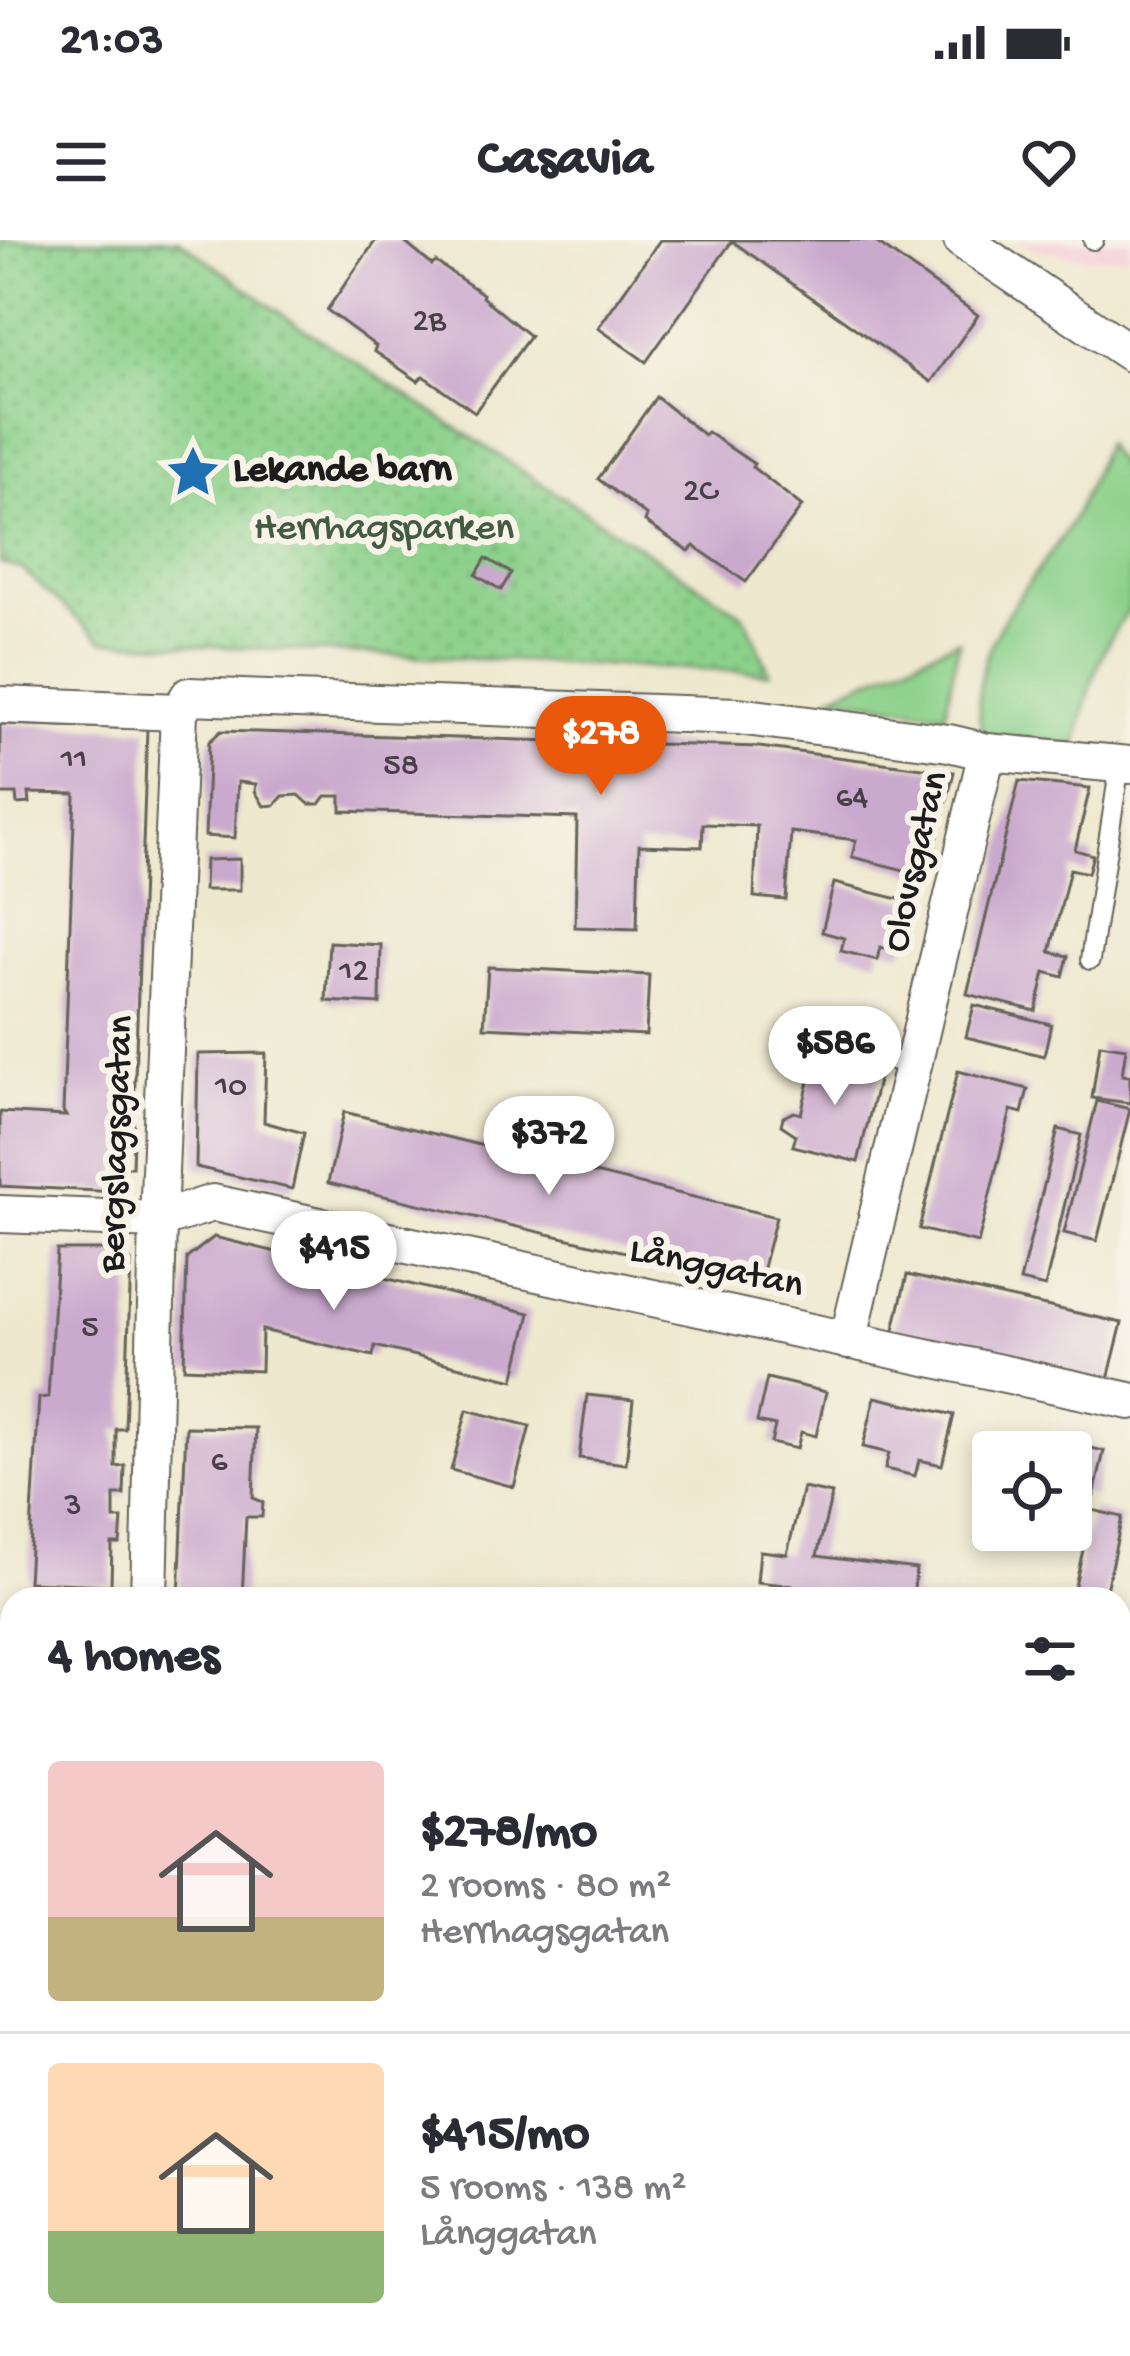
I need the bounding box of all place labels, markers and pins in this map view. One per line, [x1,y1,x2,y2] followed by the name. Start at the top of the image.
[164,443,222,501] place icon: Lekande barn
[233,449,452,495] place label: Lekande barn
[530,696,672,798] pin: $278
[764,1006,906,1108] pin: $586
[478,1096,620,1198] pin: $372
[263,1211,405,1313] pin: $415

